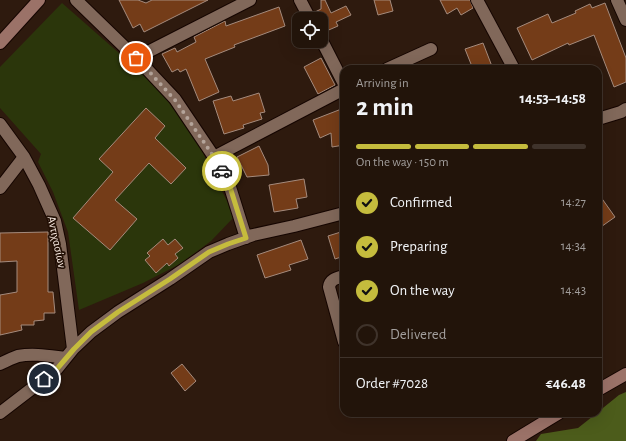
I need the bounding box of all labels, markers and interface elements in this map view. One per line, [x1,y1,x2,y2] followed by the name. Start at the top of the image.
[292,12,328,48] map controls
[292,12,328,48] button: locate
[119,41,153,75] pin
[125,47,147,69] icon: bag
[356,77,409,90] text: Arriving in
[520,91,586,106] text: 14:53–14:58
[356,94,414,120] text: 2 min
[202,151,242,191] courier
[356,156,449,169] text: On the way · 150 m
[211,160,233,182] icon: car
[356,192,378,214] icon: check
[390,195,452,210] text: Confirmed
[561,196,586,209] text: 14:27
[46,215,68,269] street label: Αντιχασίων
[356,236,378,258] icon: check
[390,239,447,254] text: Preparing
[561,240,586,253] text: 14:34
[356,280,378,302] icon: check
[390,283,455,298] text: On the way
[561,284,586,297] text: 14:43
[390,327,447,342] text: Delivered
[27,362,61,396] pin
[33,368,55,390] icon: home
[356,376,428,391] text: Order #7028
[546,376,586,391] text: €46.48

